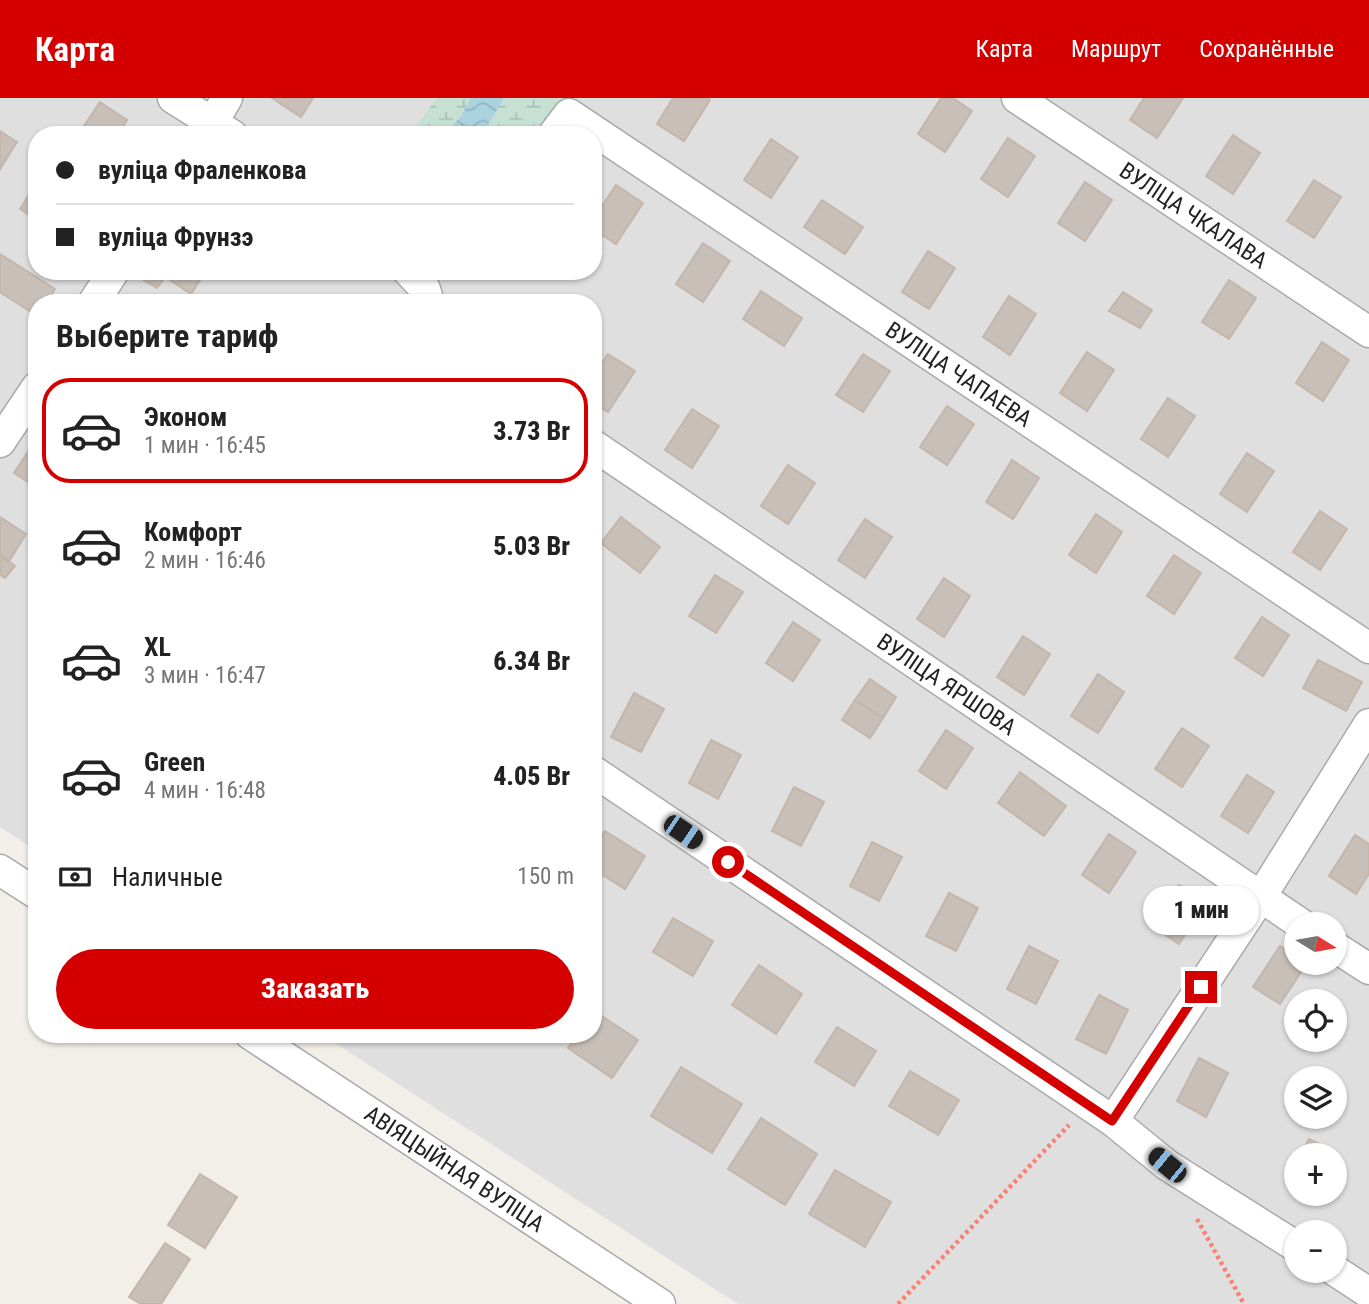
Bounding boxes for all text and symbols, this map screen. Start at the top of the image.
text: Карта [35,30,115,69]
text: Карта [976,35,1033,63]
text: Маршрут [1071,35,1161,63]
text: Сохранённые [1199,35,1334,63]
text: вуліца Фраленкова [98,155,307,185]
street label: ВУЛІЦА ЧКАЛАВА [1114,157,1272,274]
text: вуліца Фрунзэ [98,222,253,252]
street label: ВУЛІЦА ЧАПАЕВА [880,316,1037,433]
text: Выберите тариф [56,317,278,355]
icon: car [60,399,123,462]
text: Эконом [144,402,227,432]
text: 3.73 Br [493,416,570,446]
text: 1 мин · 16:45 [144,432,266,459]
icon: car [60,514,123,577]
text: Комфорт [144,517,242,547]
text: 5.03 Br [493,531,570,561]
text: 2 мин · 16:46 [144,547,266,574]
street label: ВУЛІЦА ЯРШОВА [872,628,1021,741]
icon: car [60,629,123,692]
text: XL [144,632,171,662]
text: 6.34 Br [493,646,570,676]
text: 3 мин · 16:47 [144,662,266,689]
icon: car [60,744,123,807]
text: Green [144,747,205,777]
text: 4.05 Br [493,761,570,791]
text: 4 мин · 16:48 [144,777,266,804]
car [660,812,707,852]
route start [712,846,744,878]
icon: cash [56,858,94,896]
text: Наличные [112,862,223,892]
text: 150 m [517,863,574,890]
callout: 1 мин [1143,886,1259,934]
text: 1 мин [1173,897,1229,924]
north arrow [1284,912,1348,975]
map controls [1284,912,1347,1283]
button: Заказать [56,949,574,1029]
route end [1185,971,1217,1003]
button: locate [1284,989,1347,1052]
button: layers [1284,1066,1347,1129]
street label: АВІЯЦЫЙНАЯ ВУЛІЦА [359,1100,549,1238]
button: + [1284,1143,1347,1206]
car [1145,1144,1190,1186]
button: − [1284,1220,1347,1283]

